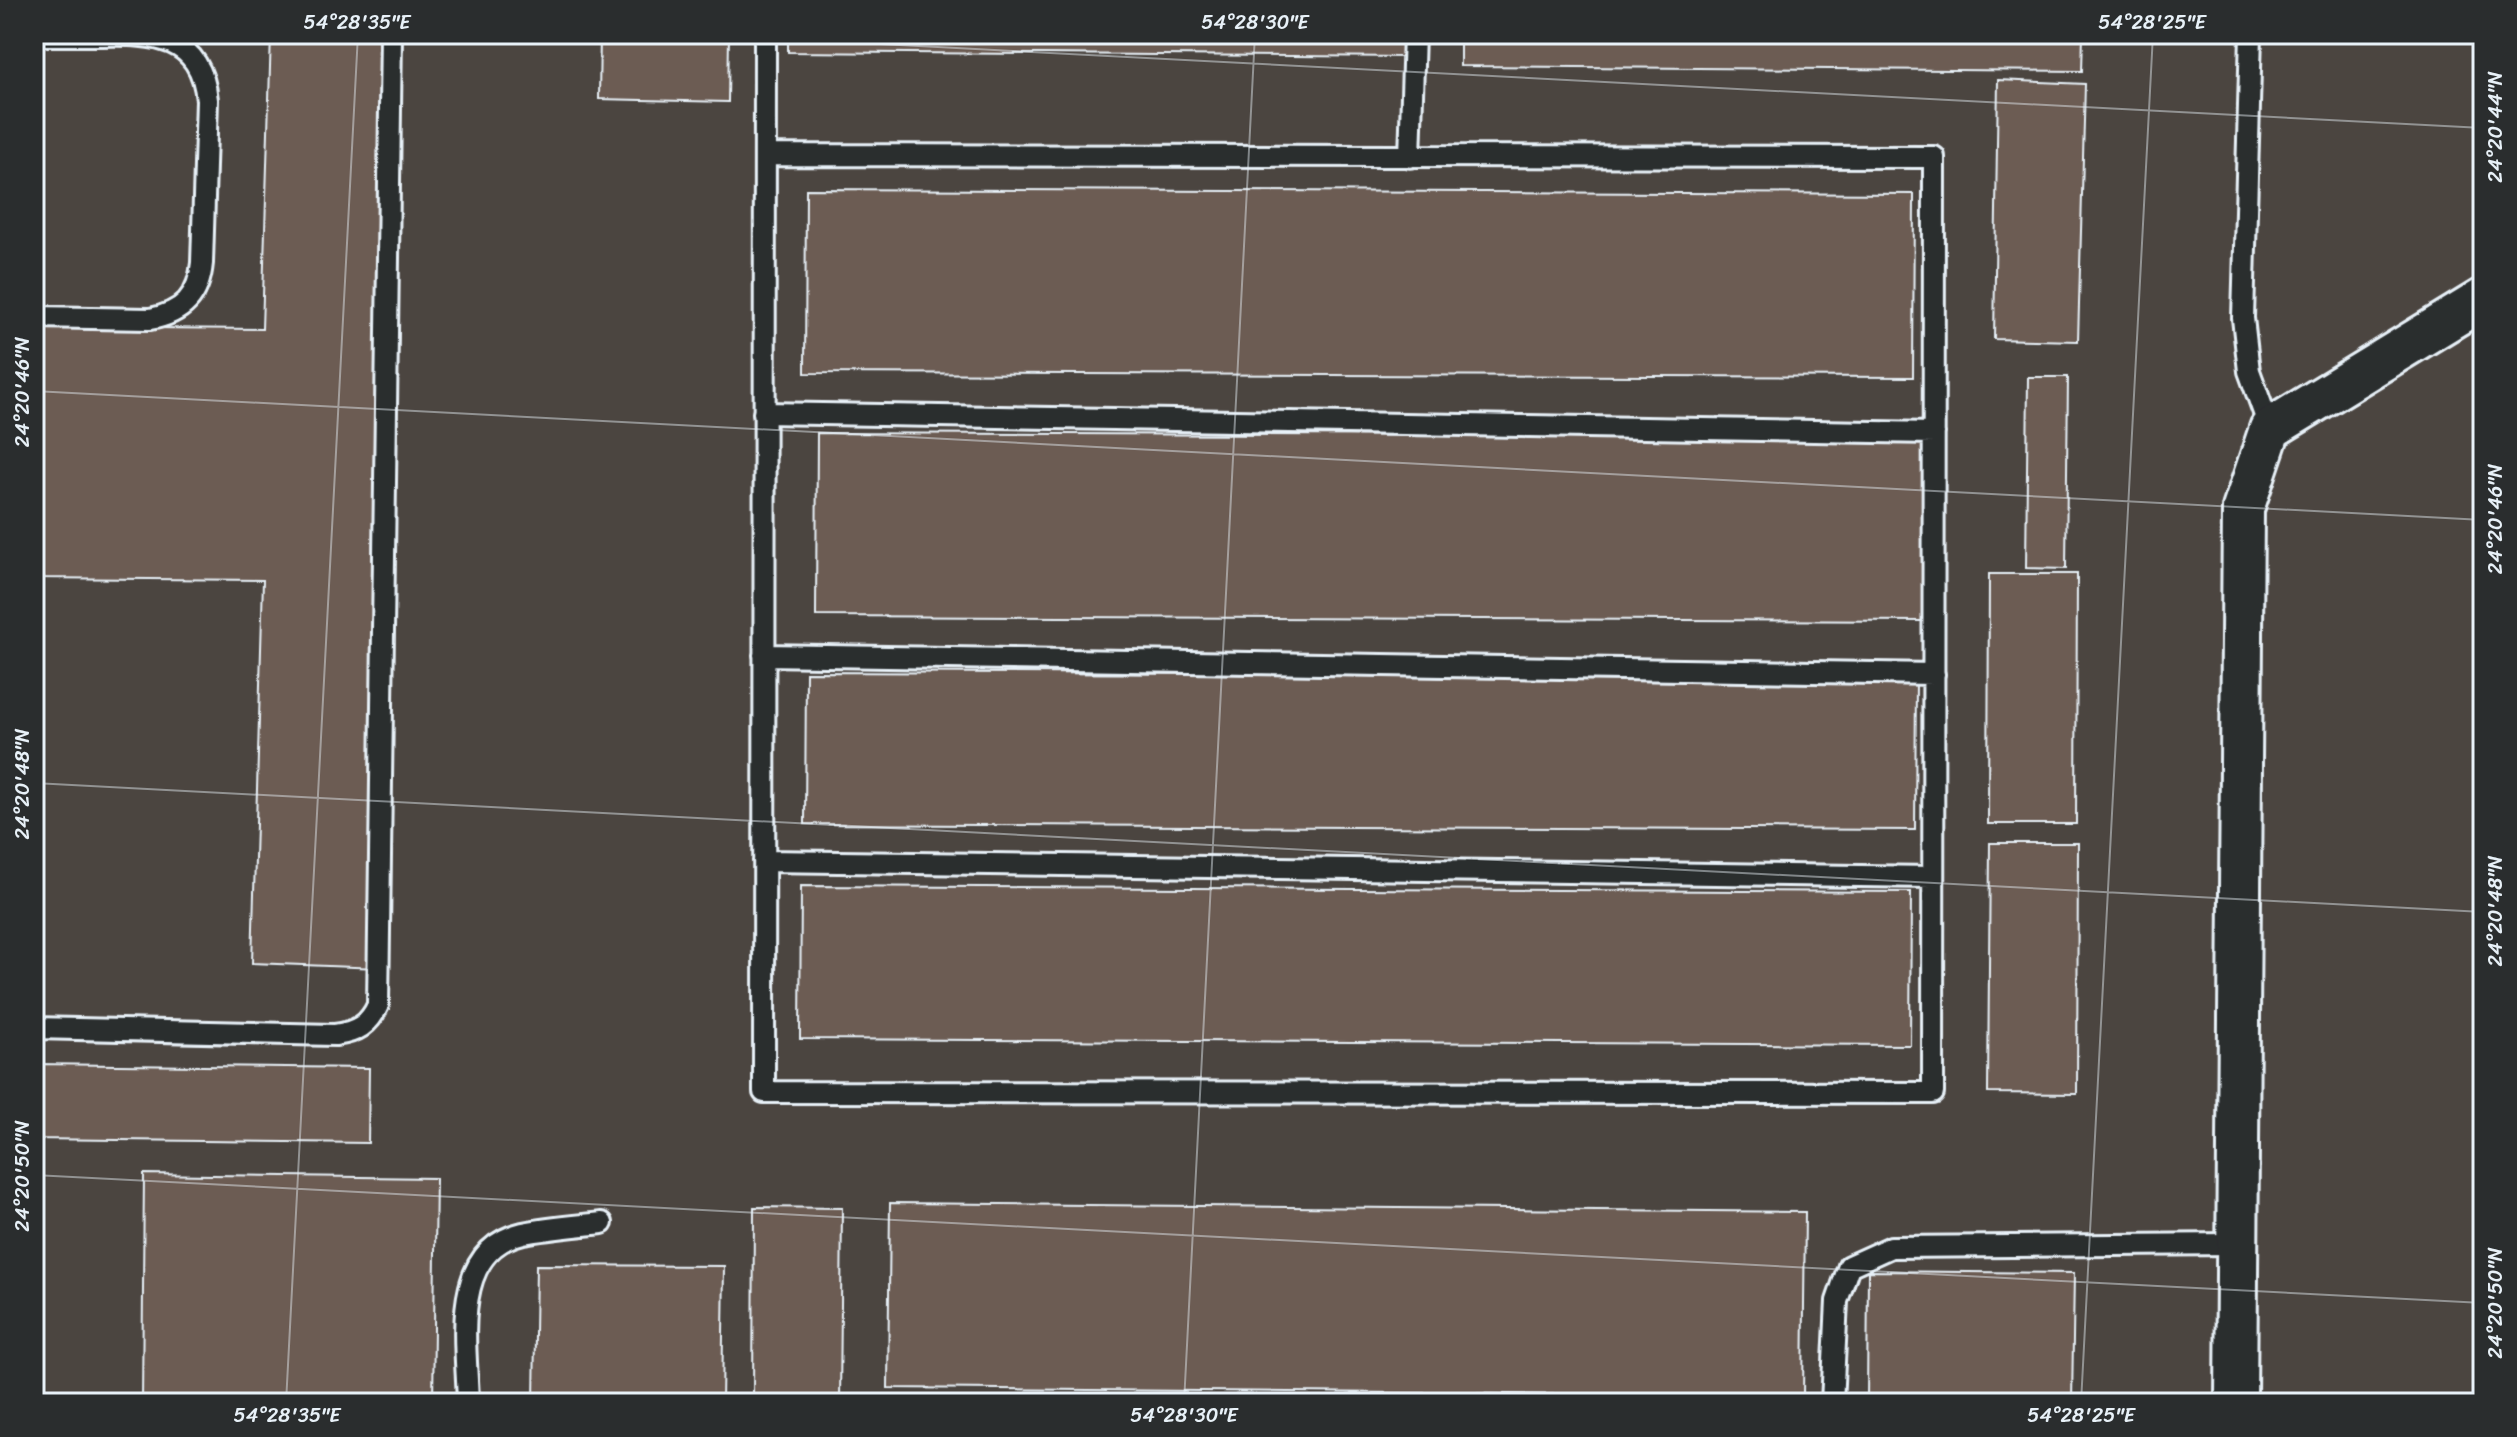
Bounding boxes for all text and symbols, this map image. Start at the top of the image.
text: 54°28'35"E [304,5,412,40]
text: 54°28'30"E [1201,5,1311,40]
text: 54°28'25"E [2098,5,2208,40]
text: 24°20'44"N [2478,71,2513,183]
text: 24°20'46"N [5,337,40,447]
text: 24°20'46"N [2478,464,2513,574]
text: 24°20'48"N [5,728,40,839]
text: 24°20'48"N [2478,855,2513,966]
text: 24°20'50"N [5,1120,40,1232]
text: 24°20'50"N [2478,1247,2513,1359]
text: 54°28'35"E [234,1398,342,1433]
text: 54°28'30"E [1130,1398,1240,1433]
text: 54°28'25"E [2027,1398,2137,1433]

